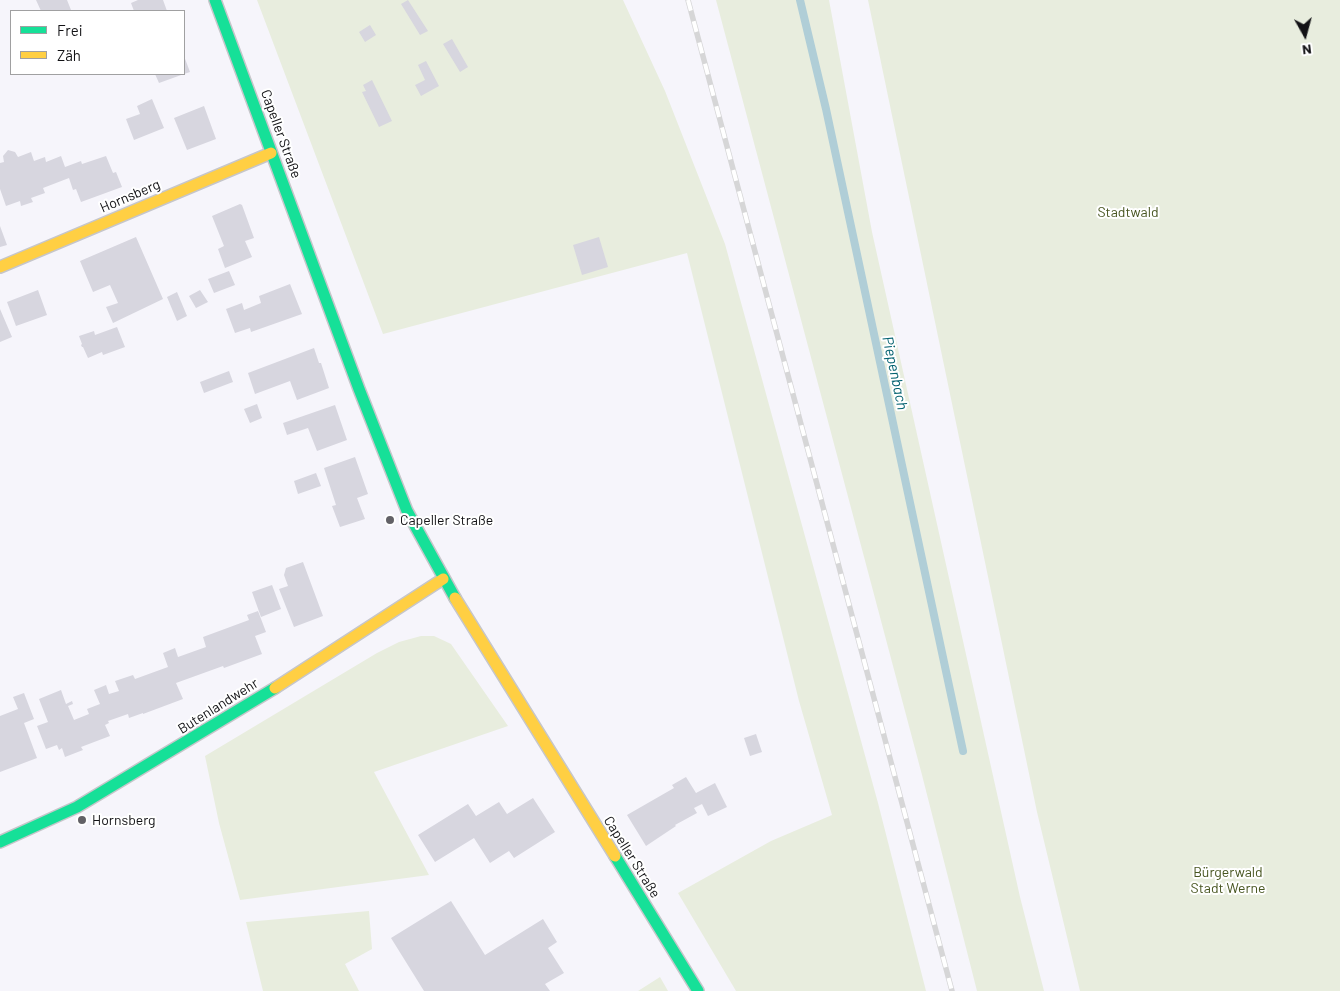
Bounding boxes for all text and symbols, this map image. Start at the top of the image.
legend [10,10,185,75]
north arrow [1280,10,1330,60]
text: Frei [57,21,83,39]
text: N [1301,41,1313,59]
text: Zäh [57,46,81,64]
street label: Capeller Straße [257,87,305,181]
street label: Hornsberg [97,176,163,216]
park label: Stadtwald [1097,204,1159,220]
water label: Piepenbach [878,335,912,411]
place label: Capeller Straße [400,512,493,528]
marker: Capeller Straße [384,514,396,526]
street label: Butenlandwehr [175,675,261,737]
place label: Hornsberg [92,812,156,828]
street label: Capeller Straße [600,813,664,901]
marker: Hornsberg [76,814,88,826]
park label: Bürgerwald Stadt Werne [1190,864,1266,896]

